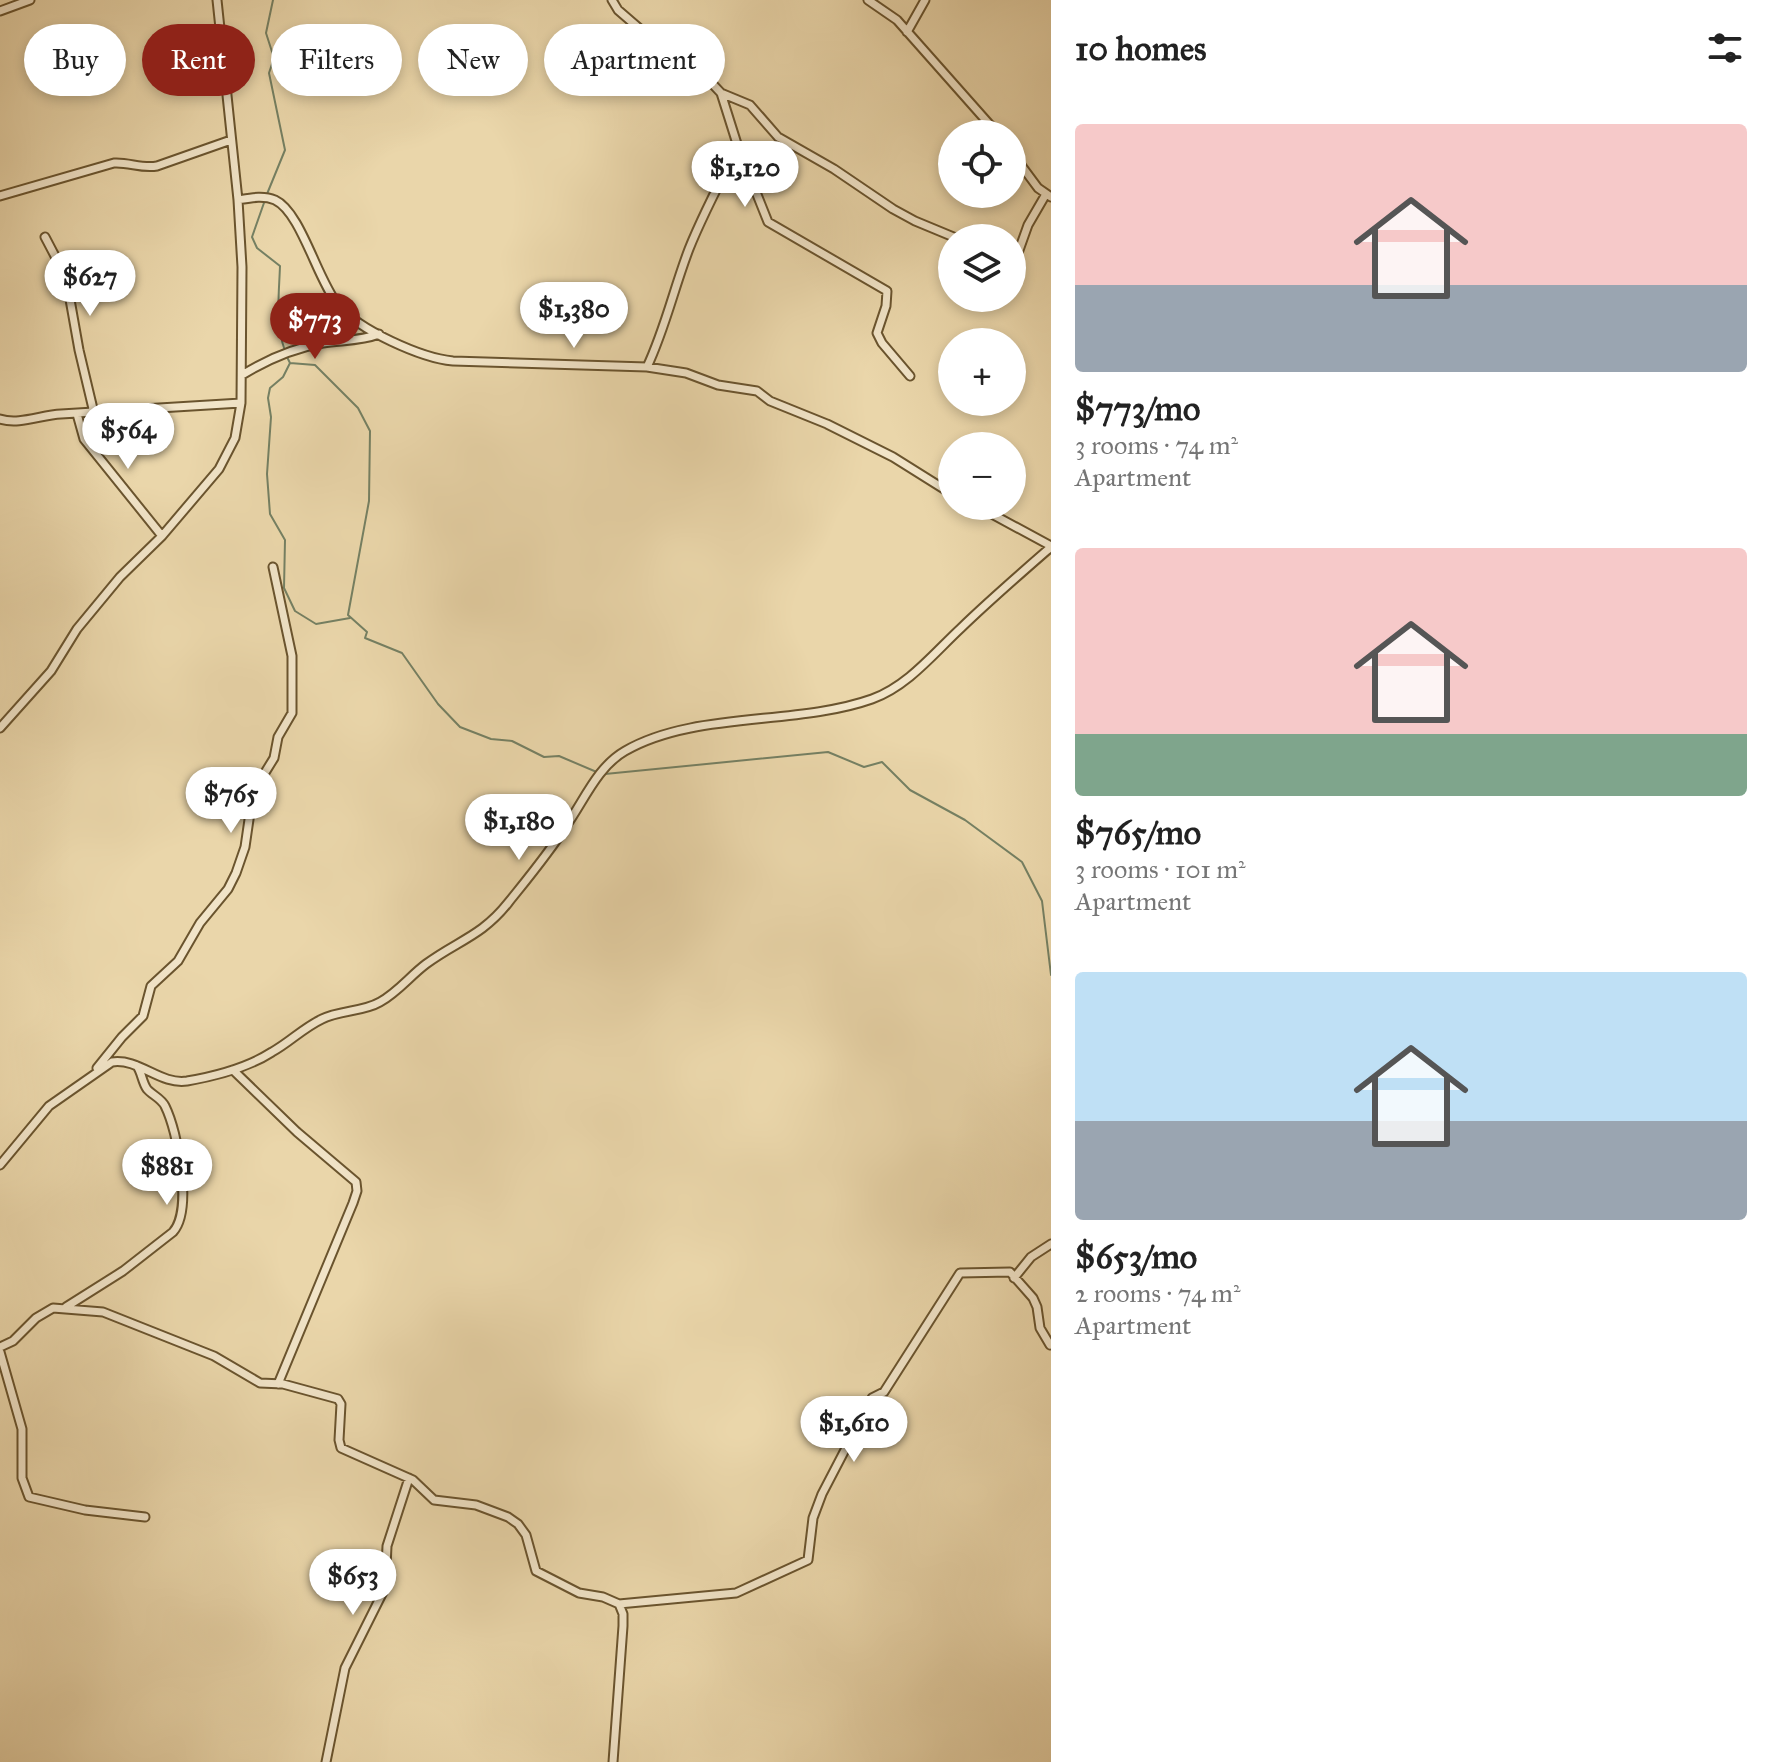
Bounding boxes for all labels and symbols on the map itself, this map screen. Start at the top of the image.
pin: $1,120 [680,141,810,209]
pin: $627 [43,250,137,318]
pin: $1,380 [509,282,639,350]
pin: $773 [268,293,362,361]
pin: $564 [81,403,175,471]
pin: $765 [184,767,278,835]
pin: $1,180 [454,794,584,862]
pin: $881 [120,1139,214,1207]
pin: $1,610 [789,1396,919,1464]
pin: $653 [306,1549,400,1617]

